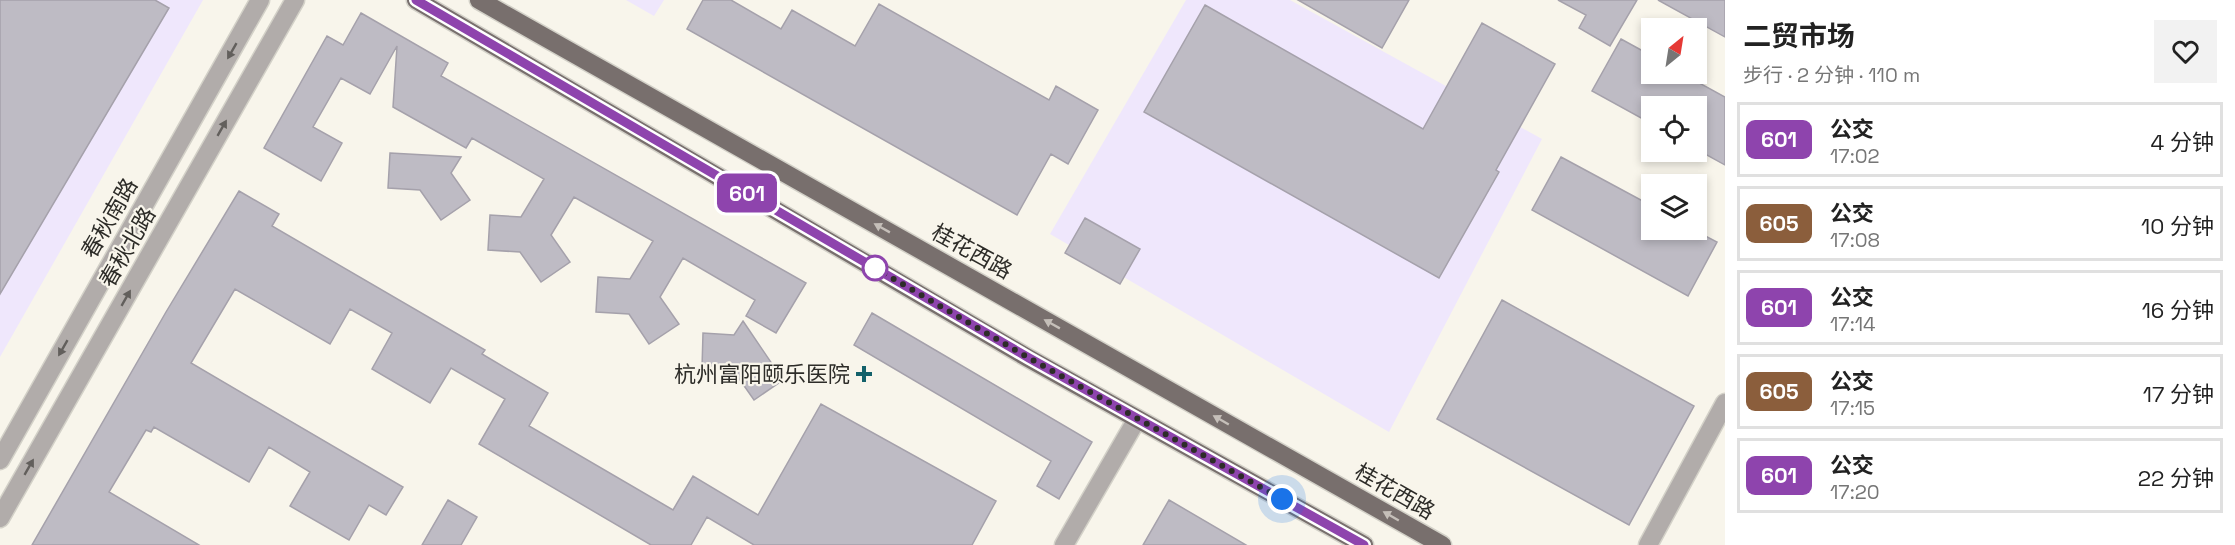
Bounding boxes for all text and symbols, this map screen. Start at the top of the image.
north arrow [1641,18,1707,84]
map controls [1641,18,1707,240]
text: 二贸市场 [1743,18,1855,54]
button: heart [2154,20,2217,83]
one-way arrow [226,43,237,59]
text: 步行 · 2 分钟 · 110 m [1743,62,1920,88]
button: locate [1641,96,1707,162]
text: 公交 [1830,115,1874,143]
one-way arrow [217,119,227,136]
text: 601 [1761,126,1797,153]
text: 4 分钟 [2151,128,2214,156]
text: 17:02 [1830,143,1880,169]
street label: 春秋南路 [75,173,143,263]
line badge: 601 [712,174,782,212]
button: layers [1641,174,1707,240]
text: 601 [729,180,765,207]
text: 公交 [1830,199,1874,227]
street label: 春秋北路 [93,202,161,292]
text: 605 [1759,210,1799,237]
text: 10 分钟 [2141,212,2214,240]
street label: 桂花西路 [927,217,1017,285]
one-way arrow [873,223,890,233]
text: 17:08 [1830,227,1880,253]
unlabelled marker [862,255,888,281]
text: 公交 [1830,283,1874,311]
one-way arrow [120,289,130,306]
text: 601 [1761,294,1797,321]
text: 16 分钟 [2142,296,2214,324]
text: 17:14 [1830,311,1876,337]
one-way arrow [1043,319,1060,329]
one-way arrow [58,340,68,357]
place label: 杭州富阳颐乐医院 [674,360,850,388]
marker: 杭州富阳颐乐医院 [855,365,873,383]
text: 公交 [1830,367,1874,395]
text: 605 [1759,378,1799,405]
text: 17 分钟 [2143,380,2214,408]
text: 17:15 [1830,395,1875,421]
one-way arrow [1212,415,1229,425]
text: 公交 [1830,451,1874,479]
street label: 桂花西路 [1350,457,1440,525]
one-way arrow [24,458,34,475]
text: 601 [1761,462,1797,489]
text: 22 分钟 [2138,464,2214,492]
text: 17:20 [1830,479,1880,505]
your location [1267,484,1297,514]
one-way arrow [1382,511,1399,521]

